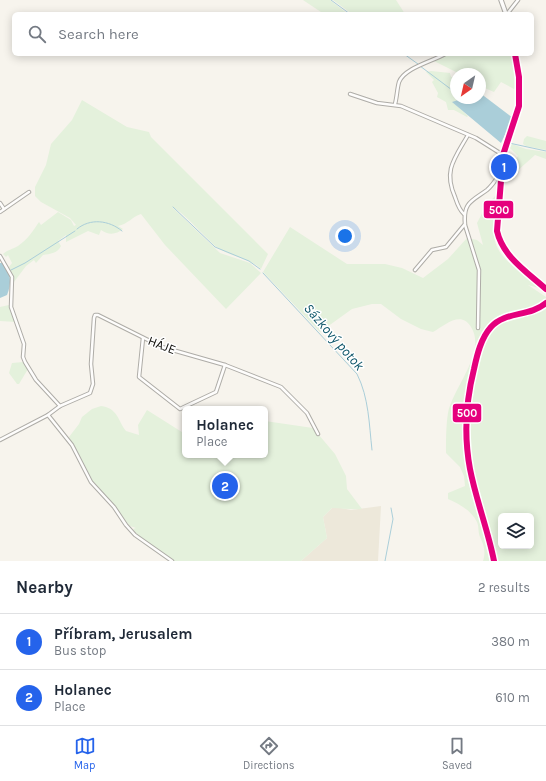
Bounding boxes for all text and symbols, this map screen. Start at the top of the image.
search box [12,12,534,56]
icon: search [26,23,48,45]
text: Search here [58,25,139,43]
north arrow [450,68,486,104]
pin: 1 [491,152,517,182]
line badge: 500 [483,200,514,219]
text: 500 [489,204,509,217]
your location [335,226,355,246]
water label: Sázkový potok [300,300,368,375]
street label: HÁJE [146,331,179,357]
line badge: 500 [452,403,482,423]
popup [182,406,268,458]
text: 500 [457,407,477,420]
text: Holanec [196,416,254,434]
text: Place [196,434,228,449]
pin: 2 [212,471,238,501]
map controls [498,513,534,549]
button: layers [498,513,534,549]
text: Nearby [16,577,73,597]
text: 2 results [478,580,530,595]
text: Příbram, Jerusalem [54,625,193,643]
text: 1 [27,634,31,649]
text: 380 m [491,634,530,649]
text: Bus stop [54,643,106,658]
text: Holanec [54,681,112,699]
text: 2 [25,690,33,705]
text: 610 m [495,690,530,705]
text: Place [54,699,85,714]
tab: Map [74,735,96,772]
tab: Directions [243,735,295,772]
tab: Saved [442,735,472,772]

